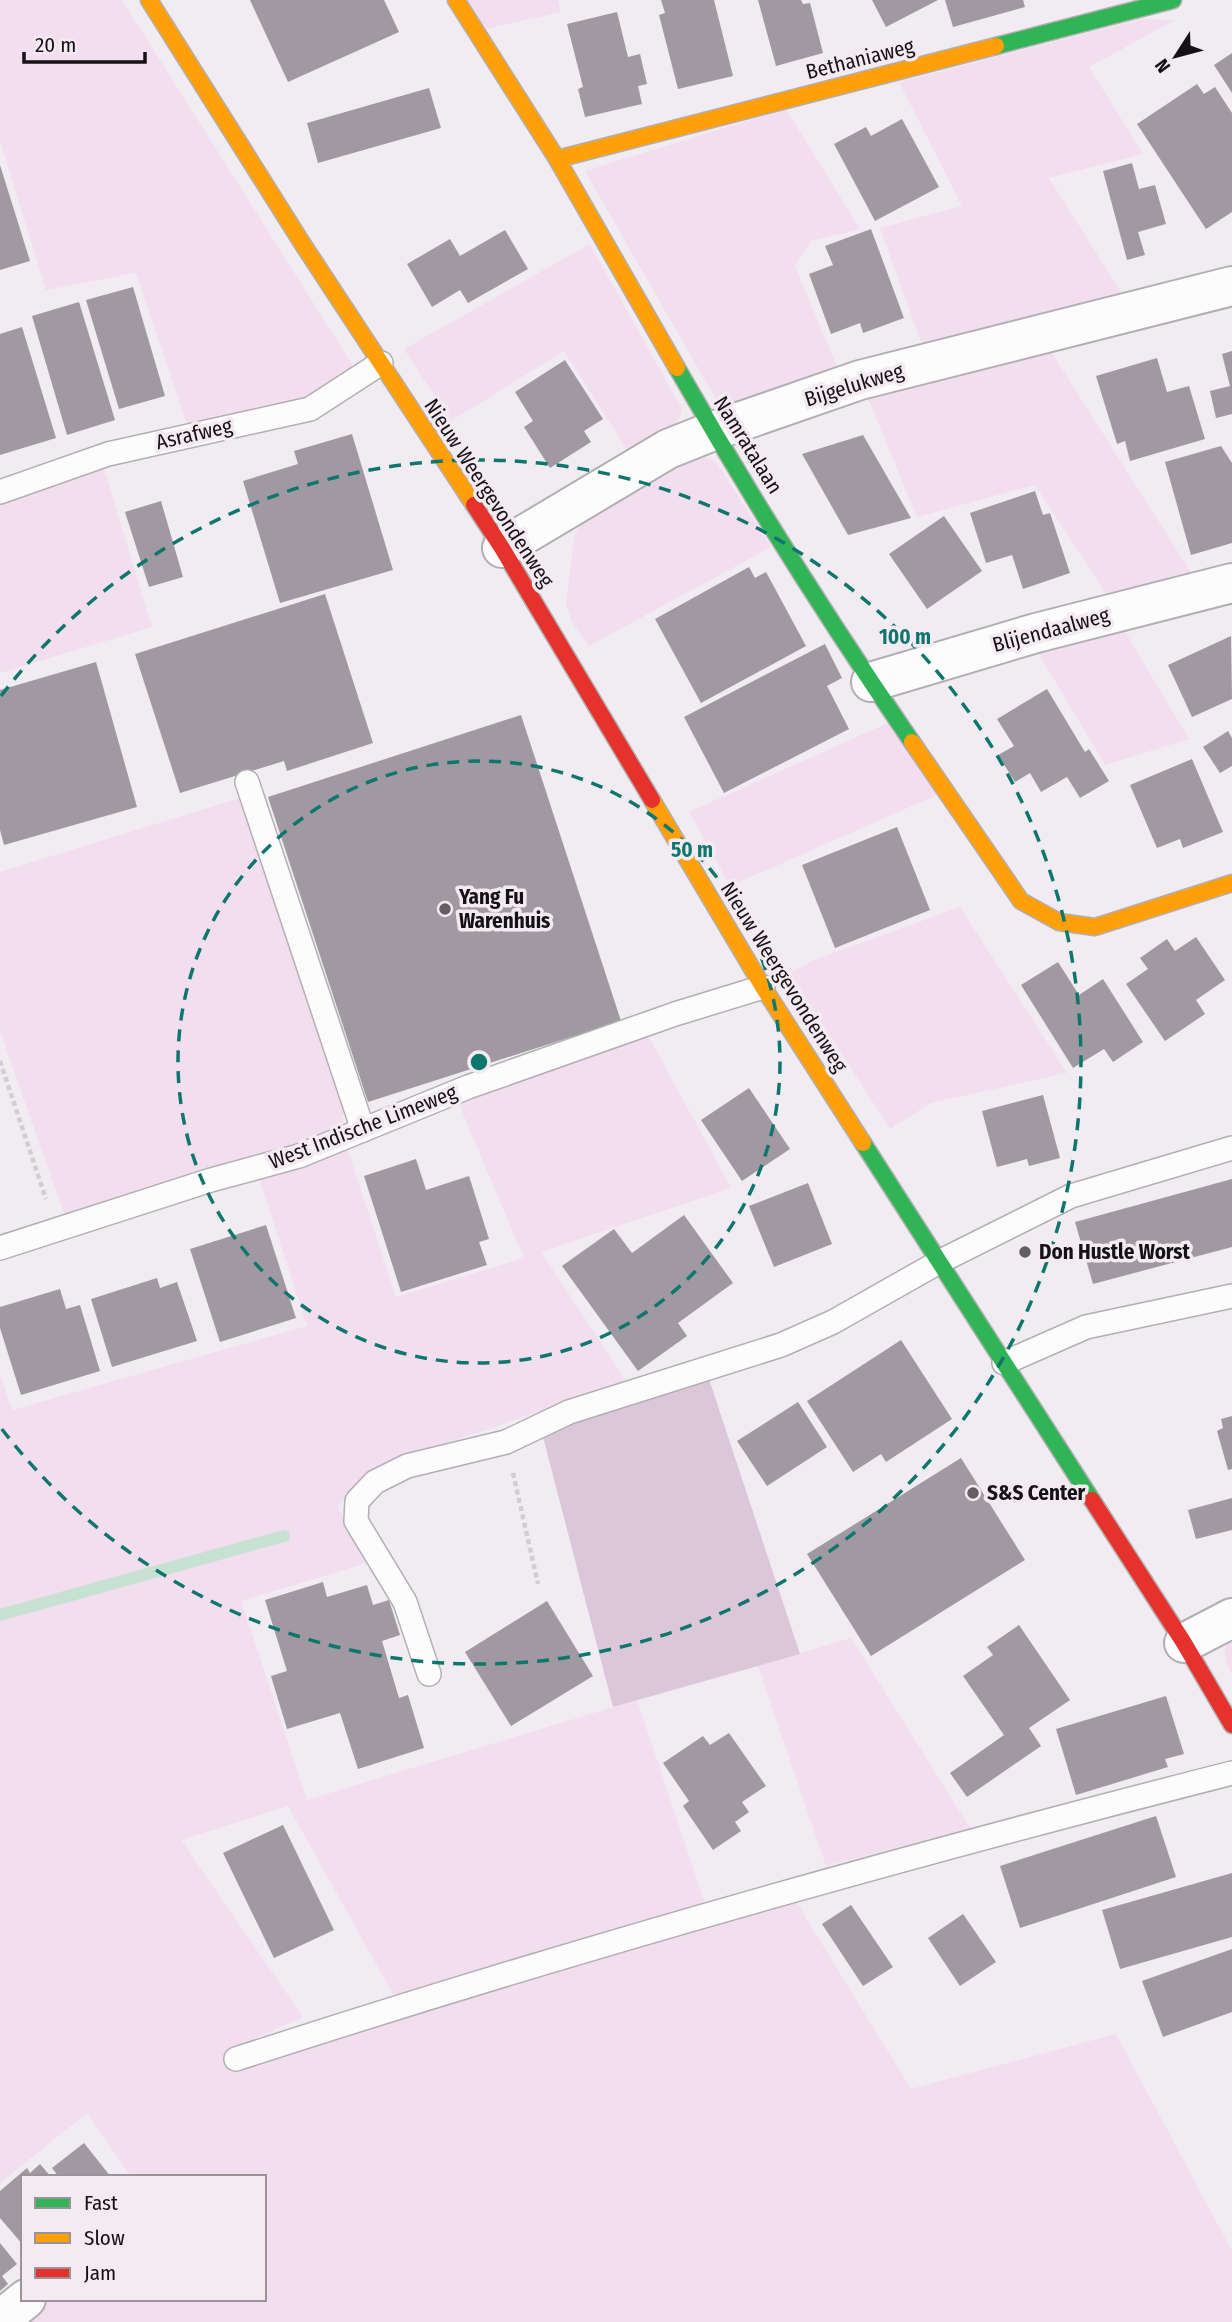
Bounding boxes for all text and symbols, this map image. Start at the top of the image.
scale bar [24,21,145,65]
north arrow [1141,21,1211,91]
text: 20 m [35,32,76,58]
street label: Bethaniaweg [803,33,917,85]
text: N [1150,54,1175,77]
street label: Bijgelukweg [801,358,907,412]
street label: Namratalaan [708,391,788,499]
street label: Nieuw Weergevondenweg [418,394,560,592]
street label: Asrafweg [153,413,235,455]
street label: Blijendaalweg [990,602,1113,658]
text: 100 m [879,624,931,650]
text: 50 m [671,837,713,863]
street label: Nieuw Weergevondenweg [715,877,853,1077]
place label: Yang Fu Warenhuis [458,884,550,934]
marker: Yang Fu Warenhuis [437,901,453,917]
centre of rings [467,1050,491,1074]
street label: West Indische Limeweg [265,1079,461,1175]
place label: Don Hustle Worst [1039,1239,1191,1265]
marker: Don Hustle Worst [1017,1244,1033,1260]
place label: S&S Center [987,1480,1086,1506]
marker: S&S Center [965,1485,981,1501]
legend [21,2175,266,2301]
text: Fast [84,2190,118,2216]
text: Slow [84,2225,125,2251]
text: Jam [84,2260,116,2286]

